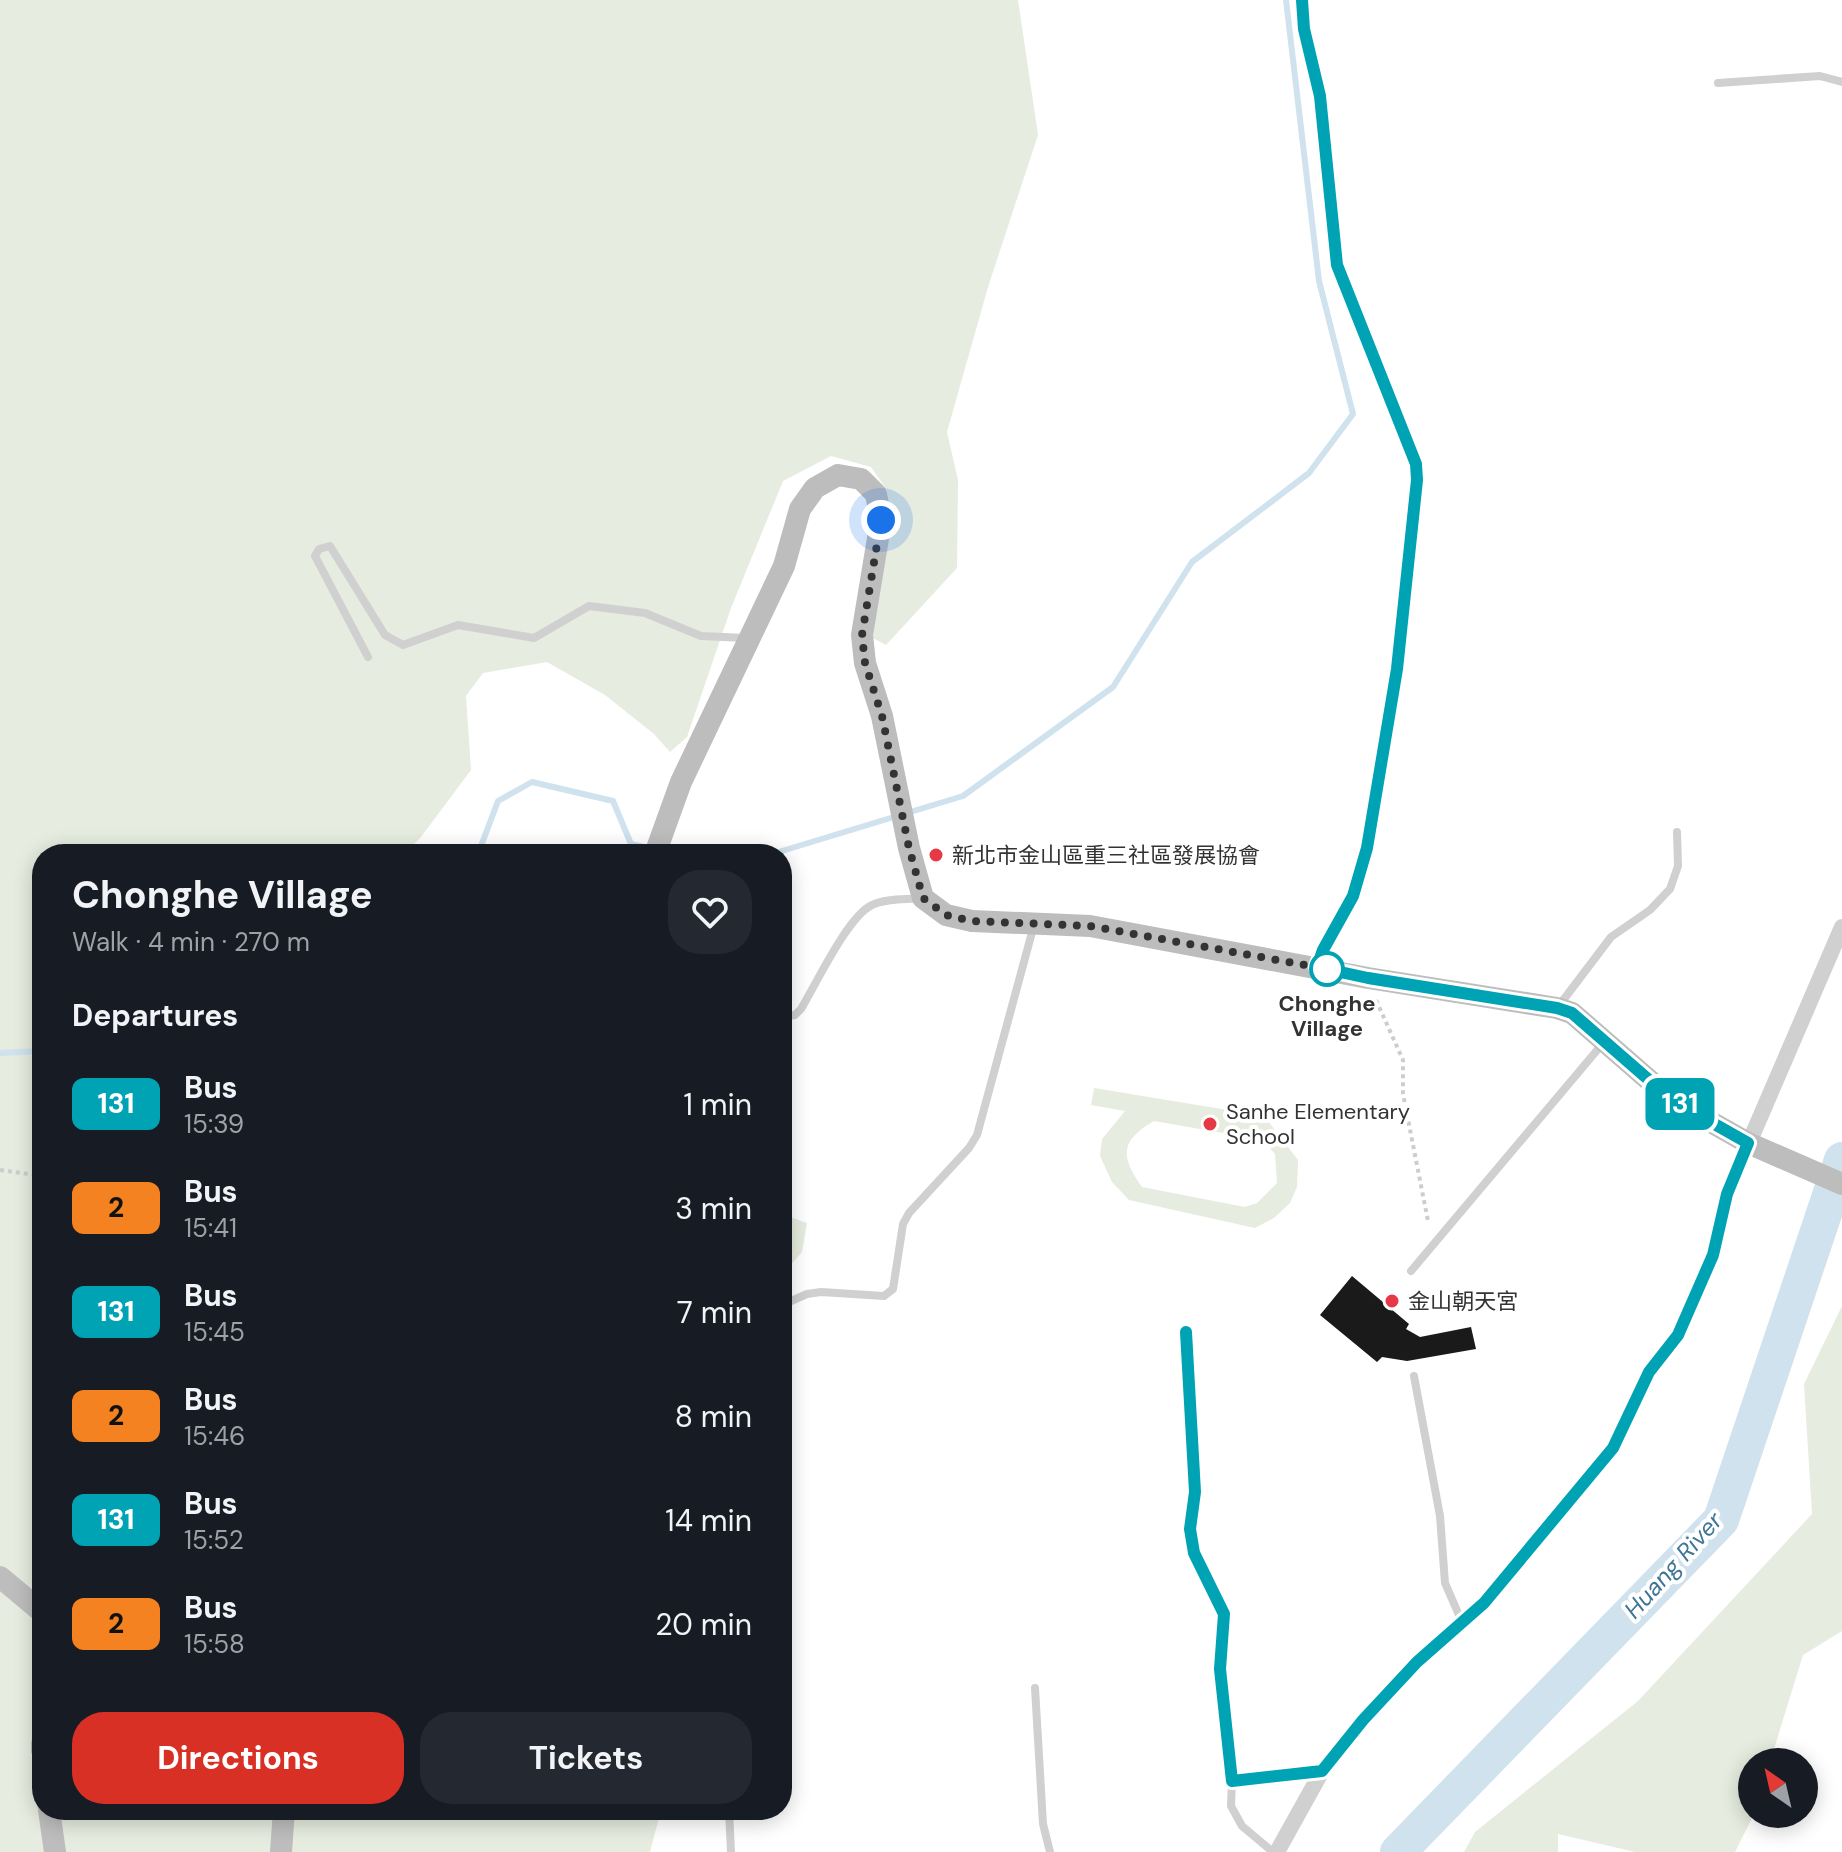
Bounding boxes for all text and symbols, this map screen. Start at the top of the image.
your location [861,500,901,540]
place label: 新北市金山區重三社區發展協會 [952,841,1260,870]
marker: 新北市金山區重三社區發展協會 [927,846,945,864]
text: Chonghe Village [72,870,373,920]
button: heart [668,870,752,954]
text: Walk · 4 min · 270 m [72,925,310,959]
marker: Chonghe Village [1310,952,1344,986]
place label: Chonghe Village [1279,989,1375,1043]
text: Departures [72,996,238,1035]
text: Bus [184,1068,238,1107]
line badge: 131 [1634,1078,1726,1130]
text: 131 [97,1085,135,1122]
text: 1 min [684,1085,752,1124]
text: 131 [1661,1085,1699,1122]
place label: Sanhe Elementary School [1226,1097,1410,1151]
text: 15:39 [184,1107,244,1141]
marker: Sanhe Elementary School [1201,1115,1219,1133]
text: Bus [184,1172,238,1211]
text: 2 [108,1189,124,1226]
text: 3 min [675,1189,752,1228]
text: 15:41 [184,1211,237,1245]
text: Bus [184,1276,238,1315]
place label: 金山朝天宮 [1408,1287,1518,1316]
marker: 金山朝天宮 [1383,1292,1401,1310]
text: 131 [97,1293,135,1330]
text: 7 min [677,1293,752,1332]
text: 15:45 [184,1315,245,1349]
text: Bus [184,1380,238,1419]
text: 2 [108,1397,124,1434]
text: 8 min [675,1397,752,1436]
text: 15:46 [184,1419,245,1453]
text: Bus [184,1484,238,1523]
text: 131 [97,1501,135,1538]
text: 14 min [665,1501,752,1540]
water label: Huang River [1617,1505,1730,1625]
text: 15:52 [184,1523,244,1557]
text: Bus [184,1588,238,1627]
text: 2 [108,1605,124,1642]
text: 20 min [655,1605,752,1644]
text: 15:58 [184,1627,245,1661]
button: Directions [72,1712,404,1804]
button: Tickets [420,1712,752,1804]
north arrow [1738,1748,1818,1828]
map controls [1738,1748,1818,1828]

